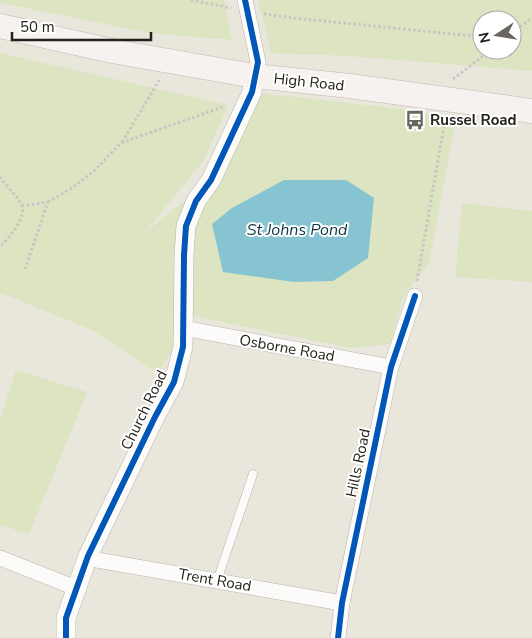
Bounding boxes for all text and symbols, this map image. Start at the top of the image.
scale bar [12,10,151,42]
north arrow [472,10,522,60]
text: 50 m [20,17,55,37]
text: N [474,30,495,45]
street label: High Road [273,68,345,96]
bus stop icon: Russel Road [404,109,426,131]
place label: Russel Road [430,110,517,130]
water label: St Johns Pond [247,219,348,241]
street label: Osborne Road [238,330,336,366]
street label: Church Road [116,367,172,453]
street label: Hills Road [341,427,375,499]
street label: Trent Road [177,564,253,596]

